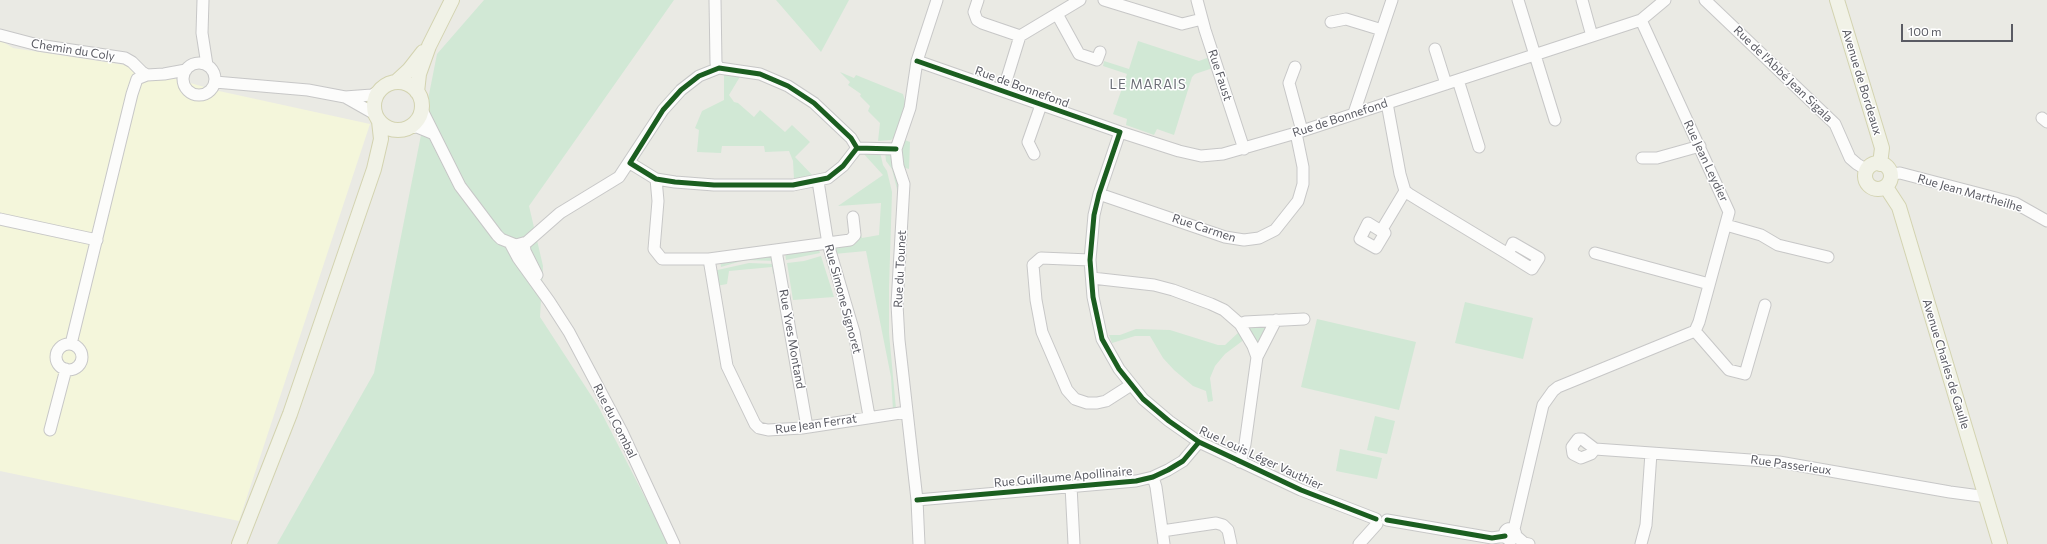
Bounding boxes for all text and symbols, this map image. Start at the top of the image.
scale bar [1903,16,2015,42]
street label: Rue de l'Abbé Jean Sigala [1730,23,1836,125]
text: 100 m [1908,24,1942,38]
street label: Avenue de Bordeaux [1839,27,1885,137]
street label: Chemin du Coly [30,36,116,64]
street label: Rue Faust [1205,47,1235,103]
street label: Rue de Bonnefond [973,63,1071,111]
district label: LE MARAIS [1109,77,1187,93]
street label: Rue de Bonnefond [1291,96,1389,140]
street label: Rue Jean Leydier [1681,118,1731,204]
street label: Rue Jean Martheilhe [1916,171,2024,215]
street label: Rue Carmen [1170,211,1238,245]
street label: Rue du Tounet [891,230,909,308]
street label: Rue Simone Signoret [821,243,865,355]
street label: Rue Yves Montand [776,288,808,390]
street label: Avenue Charles de Gaulle [1919,297,1973,431]
street label: Rue du Combal [590,381,640,461]
street label: Rue Jean Ferrat [774,411,858,437]
street label: Rue Louis Léger Vauthier [1197,423,1325,493]
street label: Rue Passerieux [1750,452,1832,478]
street label: Rue Guillaume Apollinaire [993,464,1133,490]

